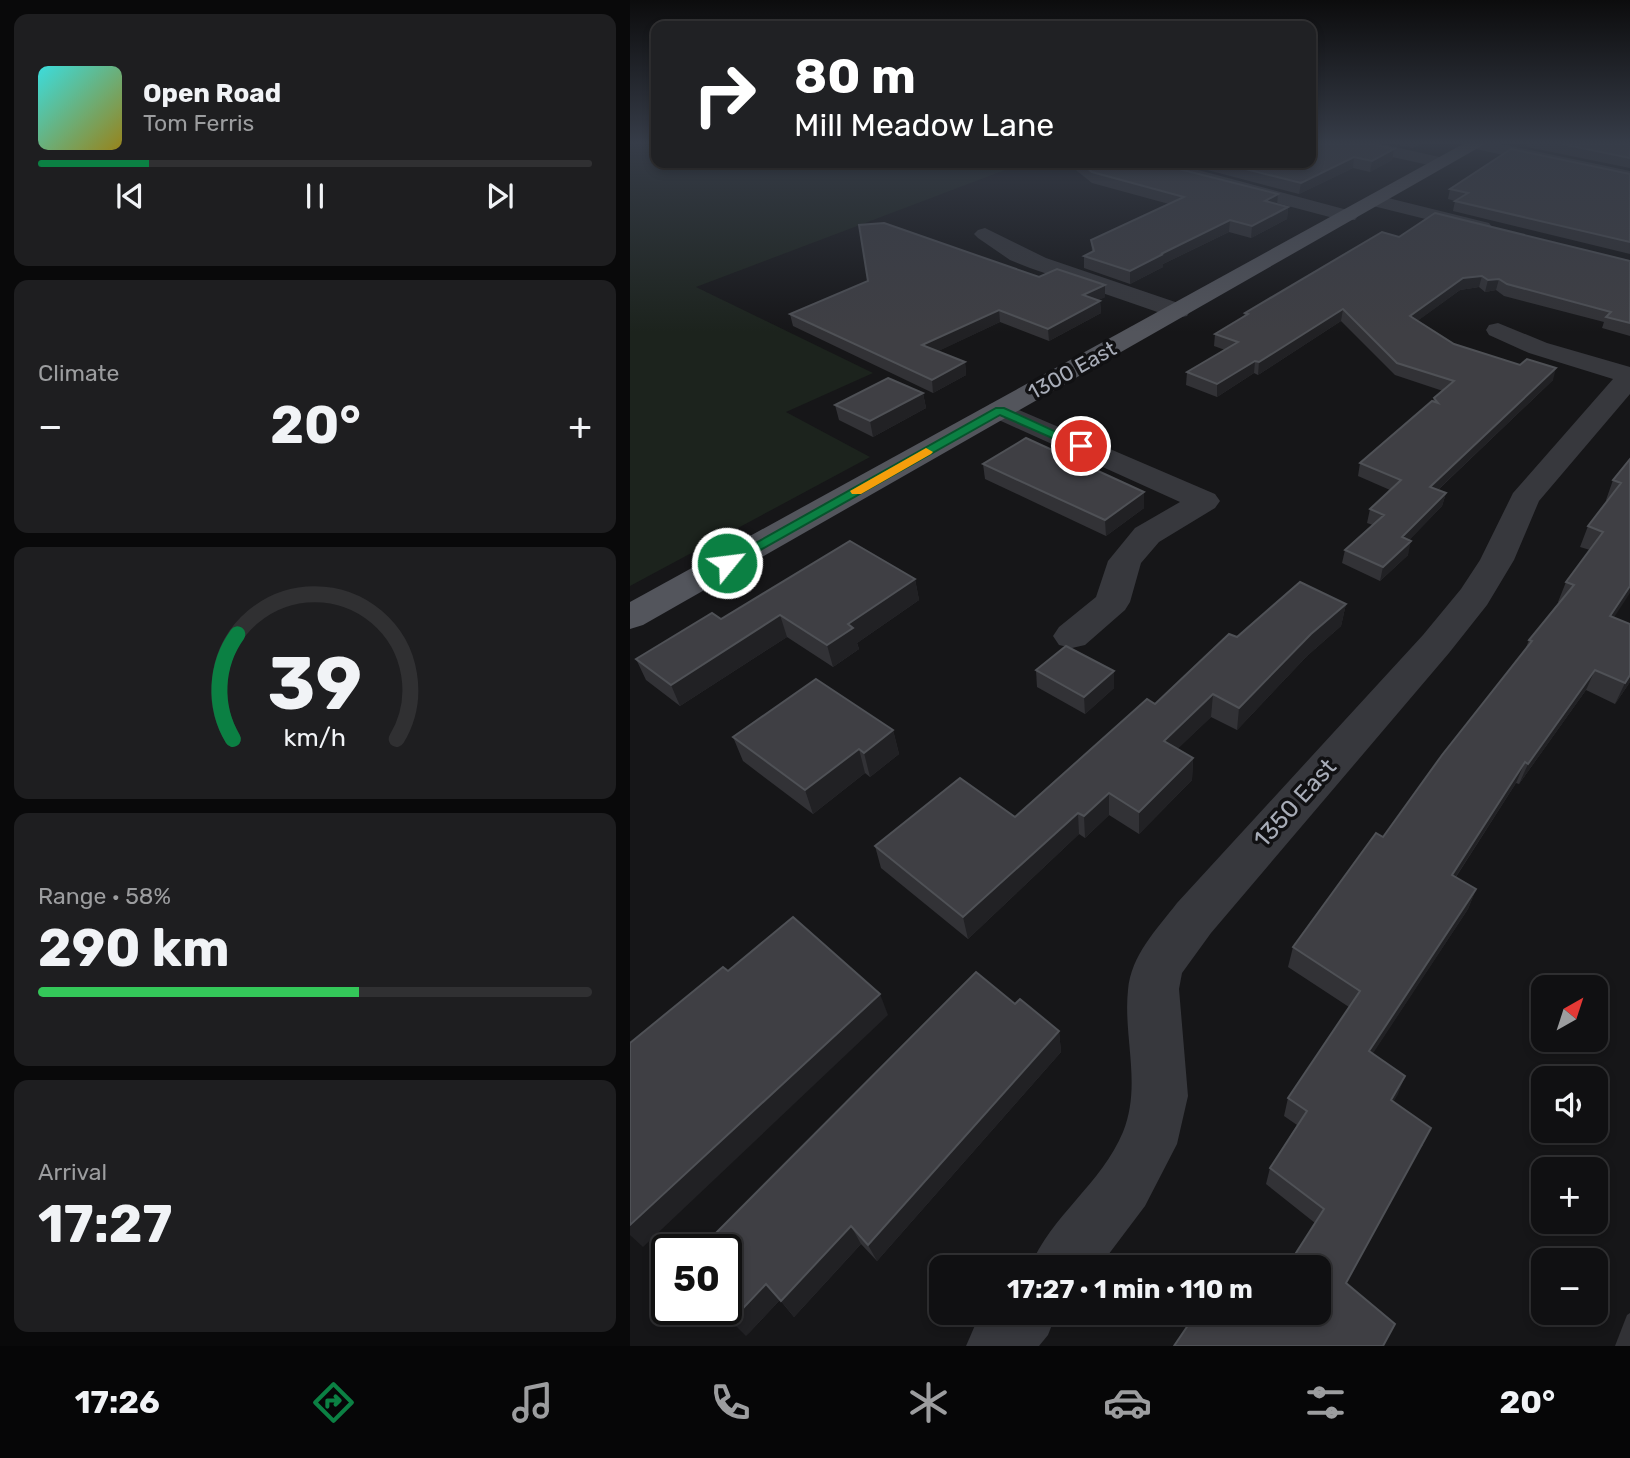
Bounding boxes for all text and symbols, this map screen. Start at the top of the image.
text: 80 m [794,47,916,105]
icon: right [679,49,770,140]
text: Open Road [143,78,281,109]
text: Mill Meadow Lane [794,106,1054,144]
text: Tom Ferris [143,109,254,137]
icon: previous [111,177,149,215]
icon: pause [296,177,334,215]
icon: next [481,177,519,215]
street label: 1300 East [1024,336,1120,404]
text: Climate [38,359,119,387]
text: 20° [270,394,361,456]
text: − [38,403,63,449]
text: + [568,403,592,449]
pin [1051,416,1111,476]
icon: arrive [1062,427,1100,465]
position arrow [690,526,764,600]
text: 39 [268,641,362,727]
text: km/h [284,723,346,752]
street label: 1350 East [1248,753,1342,853]
text: Range · 58% [38,882,171,910]
text: 290 km [38,917,230,979]
north arrow [1531,975,1608,1052]
map controls [1531,975,1608,1325]
button: sound [1531,1066,1608,1143]
button: + [1531,1157,1608,1234]
text: Arrival [38,1158,107,1186]
text: 17:27 [38,1193,172,1255]
speed limit sign: 50 [651,1234,742,1325]
button: − [1531,1248,1608,1325]
text: 17:27 · 1 min · 110 m [1007,1274,1253,1305]
icon: directions [309,1378,358,1427]
icon: music [508,1378,557,1427]
icon: phone [706,1378,755,1427]
icon: climate [904,1378,953,1427]
icon: car [1103,1378,1152,1427]
icon: filters [1301,1378,1350,1427]
text: 17:26 [75,1383,160,1421]
text: 20° [1500,1383,1555,1421]

